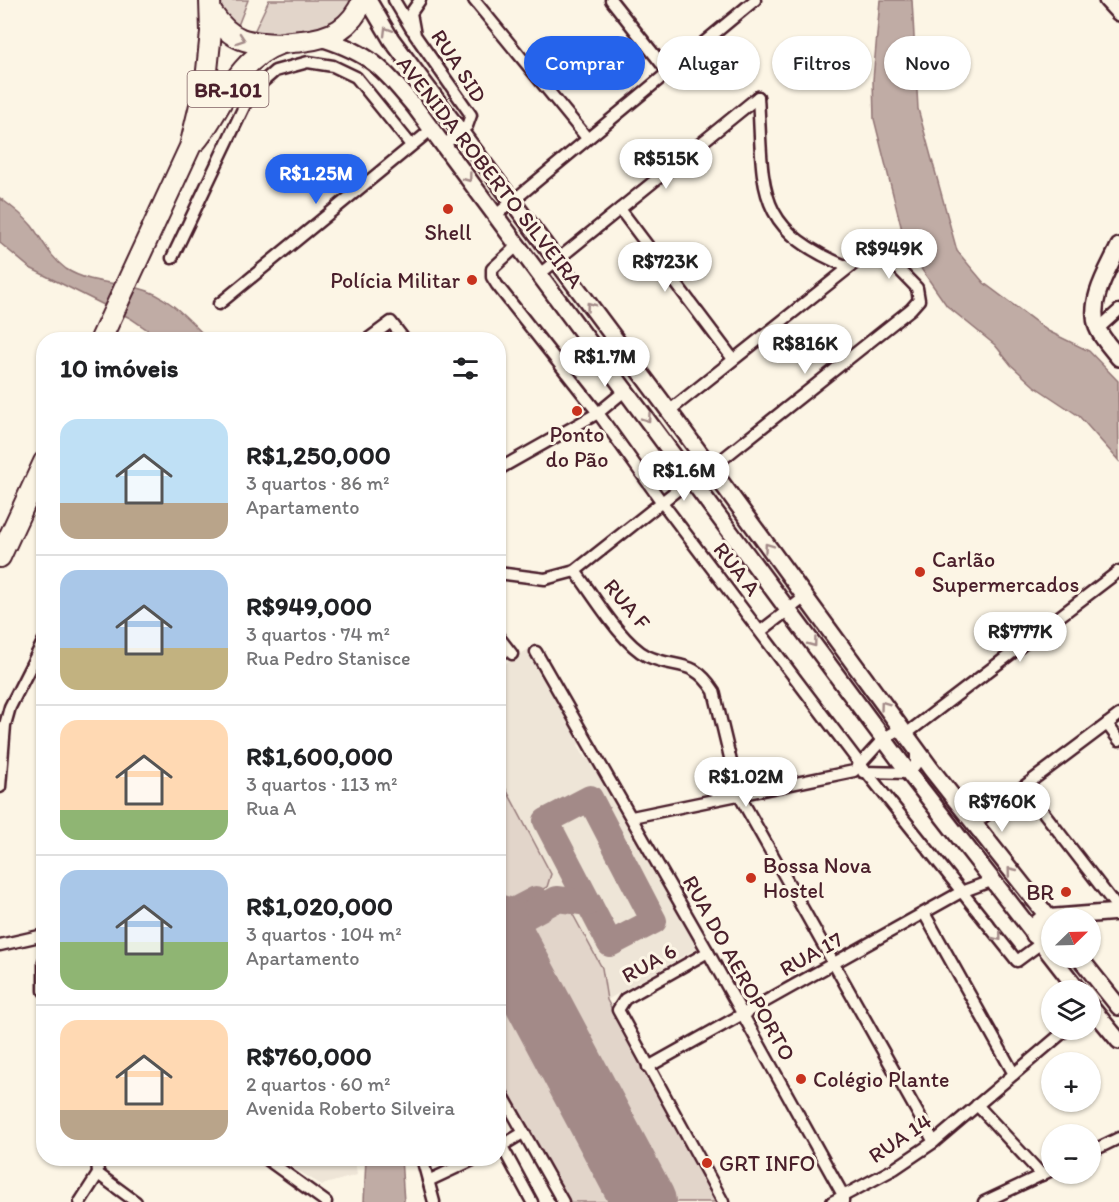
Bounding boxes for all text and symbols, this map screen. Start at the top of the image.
street label: RUA SID [425,24,493,108]
one-way arrow [382,27,394,37]
one-way arrow [235,31,246,44]
chip: Comprar [524,36,645,90]
chip: Alugar [657,36,760,90]
chip: Filtros [772,36,872,90]
chip: Novo [884,36,971,90]
street label: AVENIDA ROBERTO SILVEIRA [391,50,589,294]
road number: BR-101 [188,71,268,107]
pin: R$515K [617,139,715,190]
text: R$515K [633,146,699,170]
pin: R$1.25M [261,154,371,205]
text: R$1.25M [279,161,353,185]
one-way arrow [461,171,472,182]
marker: Shell [441,202,455,216]
place label: Shell [424,219,472,246]
pin: R$949K [840,229,938,280]
text: R$949K [855,236,923,260]
pin: R$723K [616,242,714,293]
text: R$723K [632,249,698,273]
place label: Polícia Militar [330,267,461,294]
marker: Polícia Militar [465,273,479,287]
one-way arrow [586,302,597,313]
pin: R$816K [756,324,854,375]
text: R$816K [772,331,838,355]
pin: R$1.7M [556,337,654,388]
text: R$1.7M [574,344,636,368]
text: 10 imóveis [60,352,178,384]
icon: filters [449,352,482,385]
marker: Ponto do Pão [570,404,584,418]
one-way arrow [640,412,651,423]
place label: Ponto do Pão [546,421,608,473]
text: R$1,250,000 [246,439,391,471]
icon: home [108,443,180,515]
pin: R$1.6M [635,451,733,502]
text: R$1.6M [652,458,716,482]
text: 3 quartos · 86 m² [246,471,390,495]
text: Apartamento [246,495,360,519]
street label: RUA A [708,537,766,601]
one-way arrow [764,543,775,554]
place label: Carlão Supermercados [932,546,1079,598]
marker: Carlão Supermercados [913,565,927,579]
street label: RUA F [598,573,656,635]
text: R$949,000 [246,590,372,622]
icon: home [108,594,180,666]
pin: R$777K [971,612,1069,663]
text: R$777K [988,619,1052,643]
text: 3 quartos · 74 m² [246,622,390,646]
one-way arrow [806,636,817,647]
text: Rua Pedro Stanisce [246,646,411,670]
one-way arrow [880,700,891,711]
text: R$1,600,000 [246,740,393,772]
icon: home [108,744,180,816]
pin: R$1.02M [691,757,801,808]
text: R$1.02M [708,764,784,788]
text: 3 quartos · 113 m² [246,772,397,796]
pin: R$760K [953,782,1051,833]
text: R$760K [968,789,1036,813]
text: Rua A [246,796,296,820]
place label: Bossa Nova Hostel [763,852,872,904]
one-way arrow [1008,867,1019,878]
street label: RUA DO AEROPORTO [677,871,801,1065]
marker: Bossa Nova Hostel [744,871,758,885]
place label: BR [1026,879,1054,906]
marker: BR [1059,885,1073,899]
text: R$1,020,000 [246,890,393,922]
icon: home [108,894,180,966]
north arrow [1041,908,1101,968]
map controls [1041,908,1101,1184]
text: 3 quartos · 104 m² [246,922,402,946]
street label: RUA 17 [775,926,847,982]
one-way arrow [991,930,1002,941]
street label: RUA 6 [617,937,681,989]
text: Apartamento [246,946,360,970]
button: layers [1041,980,1101,1040]
text: R$760,000 [246,1040,372,1072]
icon: home [108,1044,180,1116]
button: + [1041,1052,1101,1112]
place label: Colégio Plante [813,1066,949,1093]
text: 2 quartos · 60 m² [246,1072,391,1096]
marker: Colégio Plante [794,1072,808,1086]
text: Avenida Roberto Silveira [246,1096,455,1120]
street label: RUA 14 [863,1107,937,1169]
button: − [1041,1124,1101,1184]
place label: GRT INFO [719,1150,815,1177]
marker: GRT INFO [700,1156,714,1170]

